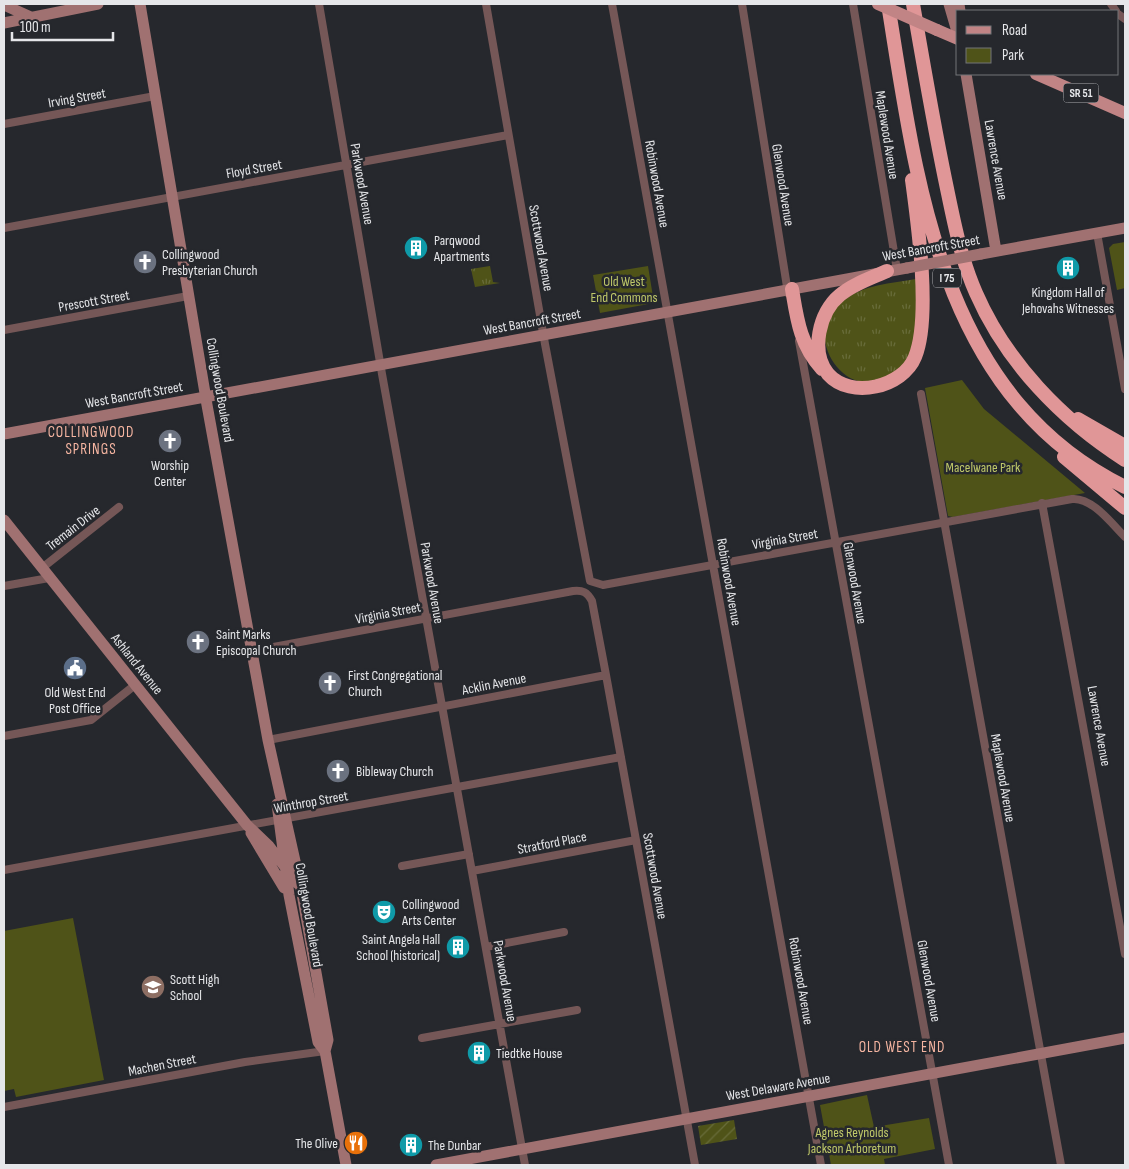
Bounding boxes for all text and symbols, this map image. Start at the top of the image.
scale bar [12,10,114,42]
legend [956,10,1119,75]
text: 100 m [20,18,51,37]
text: Road [1002,21,1027,40]
text: Park [1002,46,1024,65]
road number: SR 51 [1064,84,1098,102]
street label: Irving Street [47,85,107,111]
street label: Maplewood Avenue [872,90,902,180]
street label: Lawrence Avenue [981,118,1011,202]
street label: Robinwood Avenue [641,139,673,229]
street label: Parkwood Avenue [346,142,378,226]
street label: Glenwood Avenue [768,143,798,227]
street label: Floyd Street [225,156,283,182]
street label: Scottwood Avenue [525,203,557,293]
street label: West Bancroft Street [881,231,981,265]
place label: Parqwood Apartments [433,232,490,265]
building icon: Parqwood Apartments [403,235,429,261]
place label: Collingwood Presbyterian Church [162,246,258,279]
church icon: Collingwood Presbyterian Church [132,249,158,275]
building icon: Kingdom Hall of Jehovahs Witnesses [1055,255,1081,281]
road number: I 75 [933,268,961,288]
park label: Old West End Commons [590,273,658,306]
place label: Kingdom Hall of Jehovahs Witnesses [1021,284,1114,317]
street label: Prescott Street [57,286,131,316]
street label: West Bancroft Street [482,305,582,339]
street label: Collingwood Boulevard [202,336,238,444]
street label: West Bancroft Street [84,378,184,412]
district label: COLLINGWOOD SPRINGS [48,423,134,459]
church icon: Worship Center [157,428,183,454]
place label: Worship Center [151,457,189,490]
park label: Macelwane Park [946,459,1021,476]
street label: Tremain Drive [43,502,103,554]
street label: Virginia Street [751,525,819,553]
street label: Robinwood Avenue [713,537,745,627]
street label: Parkwood Avenue [416,541,448,625]
street label: Glenwood Avenue [839,541,871,625]
street label: Virginia Street [354,598,422,628]
place label: Saint Marks Episcopal Church [216,626,297,659]
street label: Ashland Avenue [107,629,167,698]
church icon: Saint Marks Episcopal Church [185,629,211,655]
public building icon: Old West End Post Office [62,655,88,681]
place label: First Congregational Church [348,667,442,700]
street label: Acklin Avenue [459,669,528,699]
church icon: First Congregational Church [317,670,343,696]
place label: Old West End Post Office [44,684,106,717]
street label: Lawrence Avenue [1084,684,1114,768]
street label: Maplewood Avenue [987,733,1019,823]
church icon: Bibleway Church [325,758,351,784]
place label: Bibleway Church [356,763,433,780]
street label: Winthrop Street [272,787,350,817]
street label: Stratford Place [516,828,588,858]
street label: Scottwood Avenue [639,831,671,921]
street label: Collingwood Boulevard [291,861,327,969]
place label: Collingwood Arts Center [401,896,459,929]
theatre icon: Collingwood Arts Center [371,899,397,925]
place label: Saint Angela Hall School (historical) [356,931,440,964]
building icon: Saint Angela Hall School (historical) [445,934,471,960]
street label: Robinwood Avenue [785,936,817,1026]
street label: Parkwood Avenue [489,939,521,1023]
street label: Glenwood Avenue [913,939,945,1023]
place label: Scott High School [170,971,219,1004]
school or university icon: Scott High School [140,974,166,1000]
district label: OLD WEST END [859,1038,945,1057]
building icon: Tiedtke House [466,1040,492,1066]
place label: Tiedtke House [496,1045,562,1062]
street label: Machen Street [127,1050,197,1080]
street label: West Delaware Avenue [725,1069,831,1105]
park label: Agnes Reynolds Jackson Arboretum [807,1124,896,1157]
restaurant icon: The Olive [343,1130,369,1156]
building icon: The Dunbar [398,1132,424,1158]
place label: The Olive [295,1135,338,1152]
place label: The Dunbar [428,1137,481,1154]

